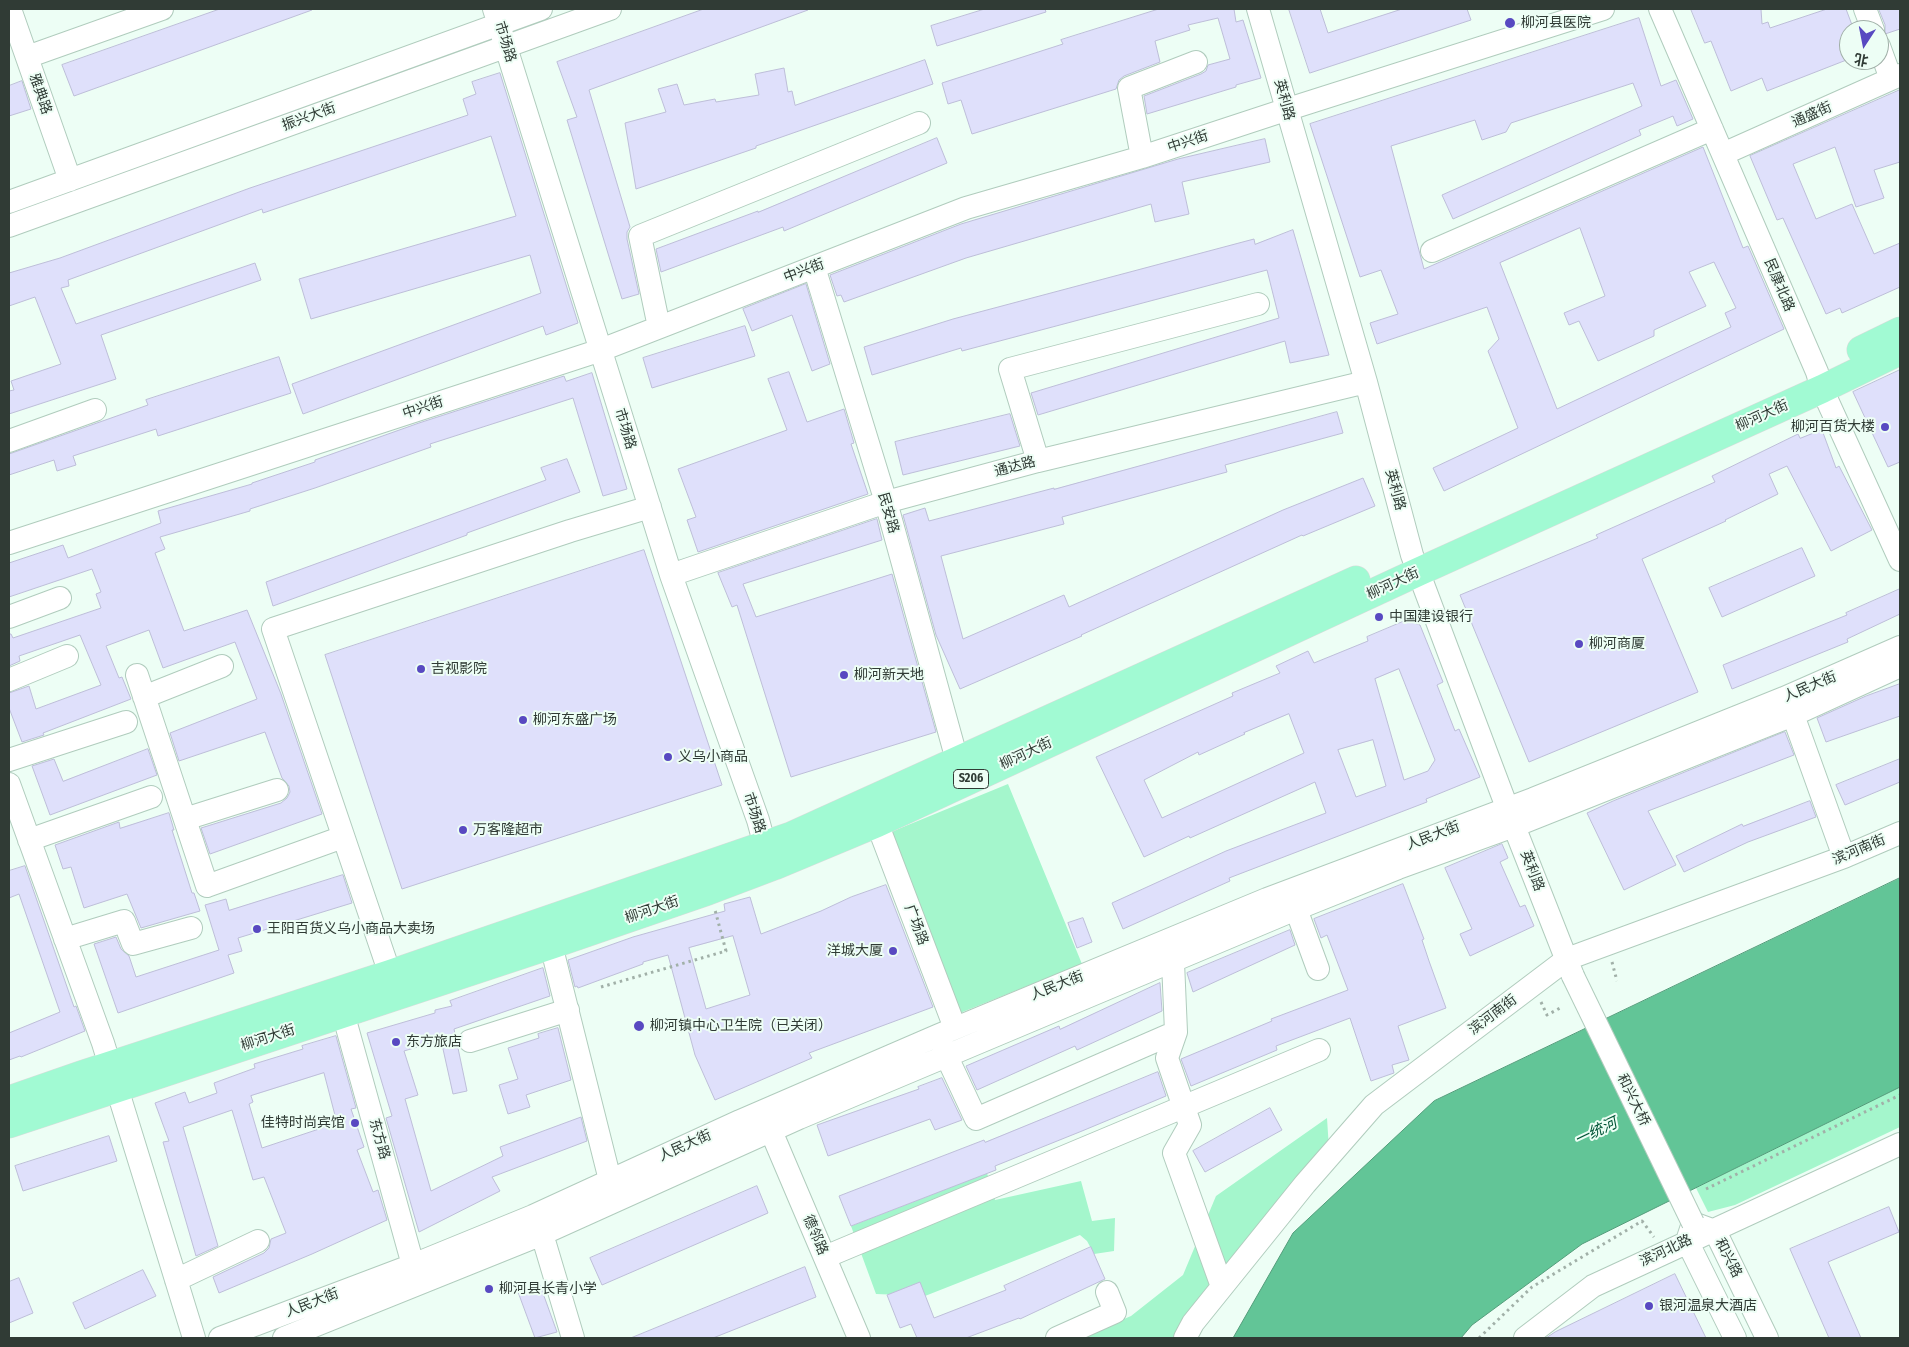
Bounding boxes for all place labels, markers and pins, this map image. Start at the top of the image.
place label: 柳河县医院 [1521,15,1591,31]
marker: 柳河县医院 [1503,16,1517,30]
place label: 柳河百货大楼 [1791,419,1875,435]
marker: 柳河百货大楼 [1879,421,1891,433]
place label: 中国建设银行 [1389,609,1473,625]
marker: 中国建设银行 [1373,611,1385,623]
place label: 柳河商厦 [1589,636,1645,652]
marker: 柳河商厦 [1573,638,1585,650]
place label: 吉视影院 [431,661,487,677]
marker: 吉视影院 [415,663,427,675]
place label: 柳河新天地 [854,667,924,683]
marker: 柳河新天地 [838,669,850,681]
place label: 柳河东盛广场 [533,712,617,728]
marker: 柳河东盛广场 [517,714,529,726]
place label: 义乌小商品 [678,749,748,765]
marker: 义乌小商品 [662,751,674,763]
place label: 万客隆超市 [473,822,543,838]
marker: 万客隆超市 [457,824,469,836]
place label: 王阳百货义乌小商品大卖场 [267,921,435,937]
marker: 王阳百货义乌小商品大卖场 [251,923,263,935]
place label: 洋城大厦 [827,943,883,959]
marker: 洋城大厦 [887,945,899,957]
place label: 柳河镇中心卫生院（已关闭） [650,1018,832,1034]
marker: 柳河镇中心卫生院（已关闭） [632,1019,646,1033]
place label: 东方旅店 [406,1034,462,1050]
marker: 东方旅店 [390,1036,402,1048]
place label: 佳特时尚宾馆 [261,1115,345,1131]
marker: 佳特时尚宾馆 [349,1117,361,1129]
place label: 柳河县长青小学 [499,1281,597,1297]
marker: 柳河县长青小学 [483,1283,495,1295]
place label: 银河温泉大酒店 [1659,1298,1757,1314]
marker: 银河温泉大酒店 [1643,1300,1655,1312]

